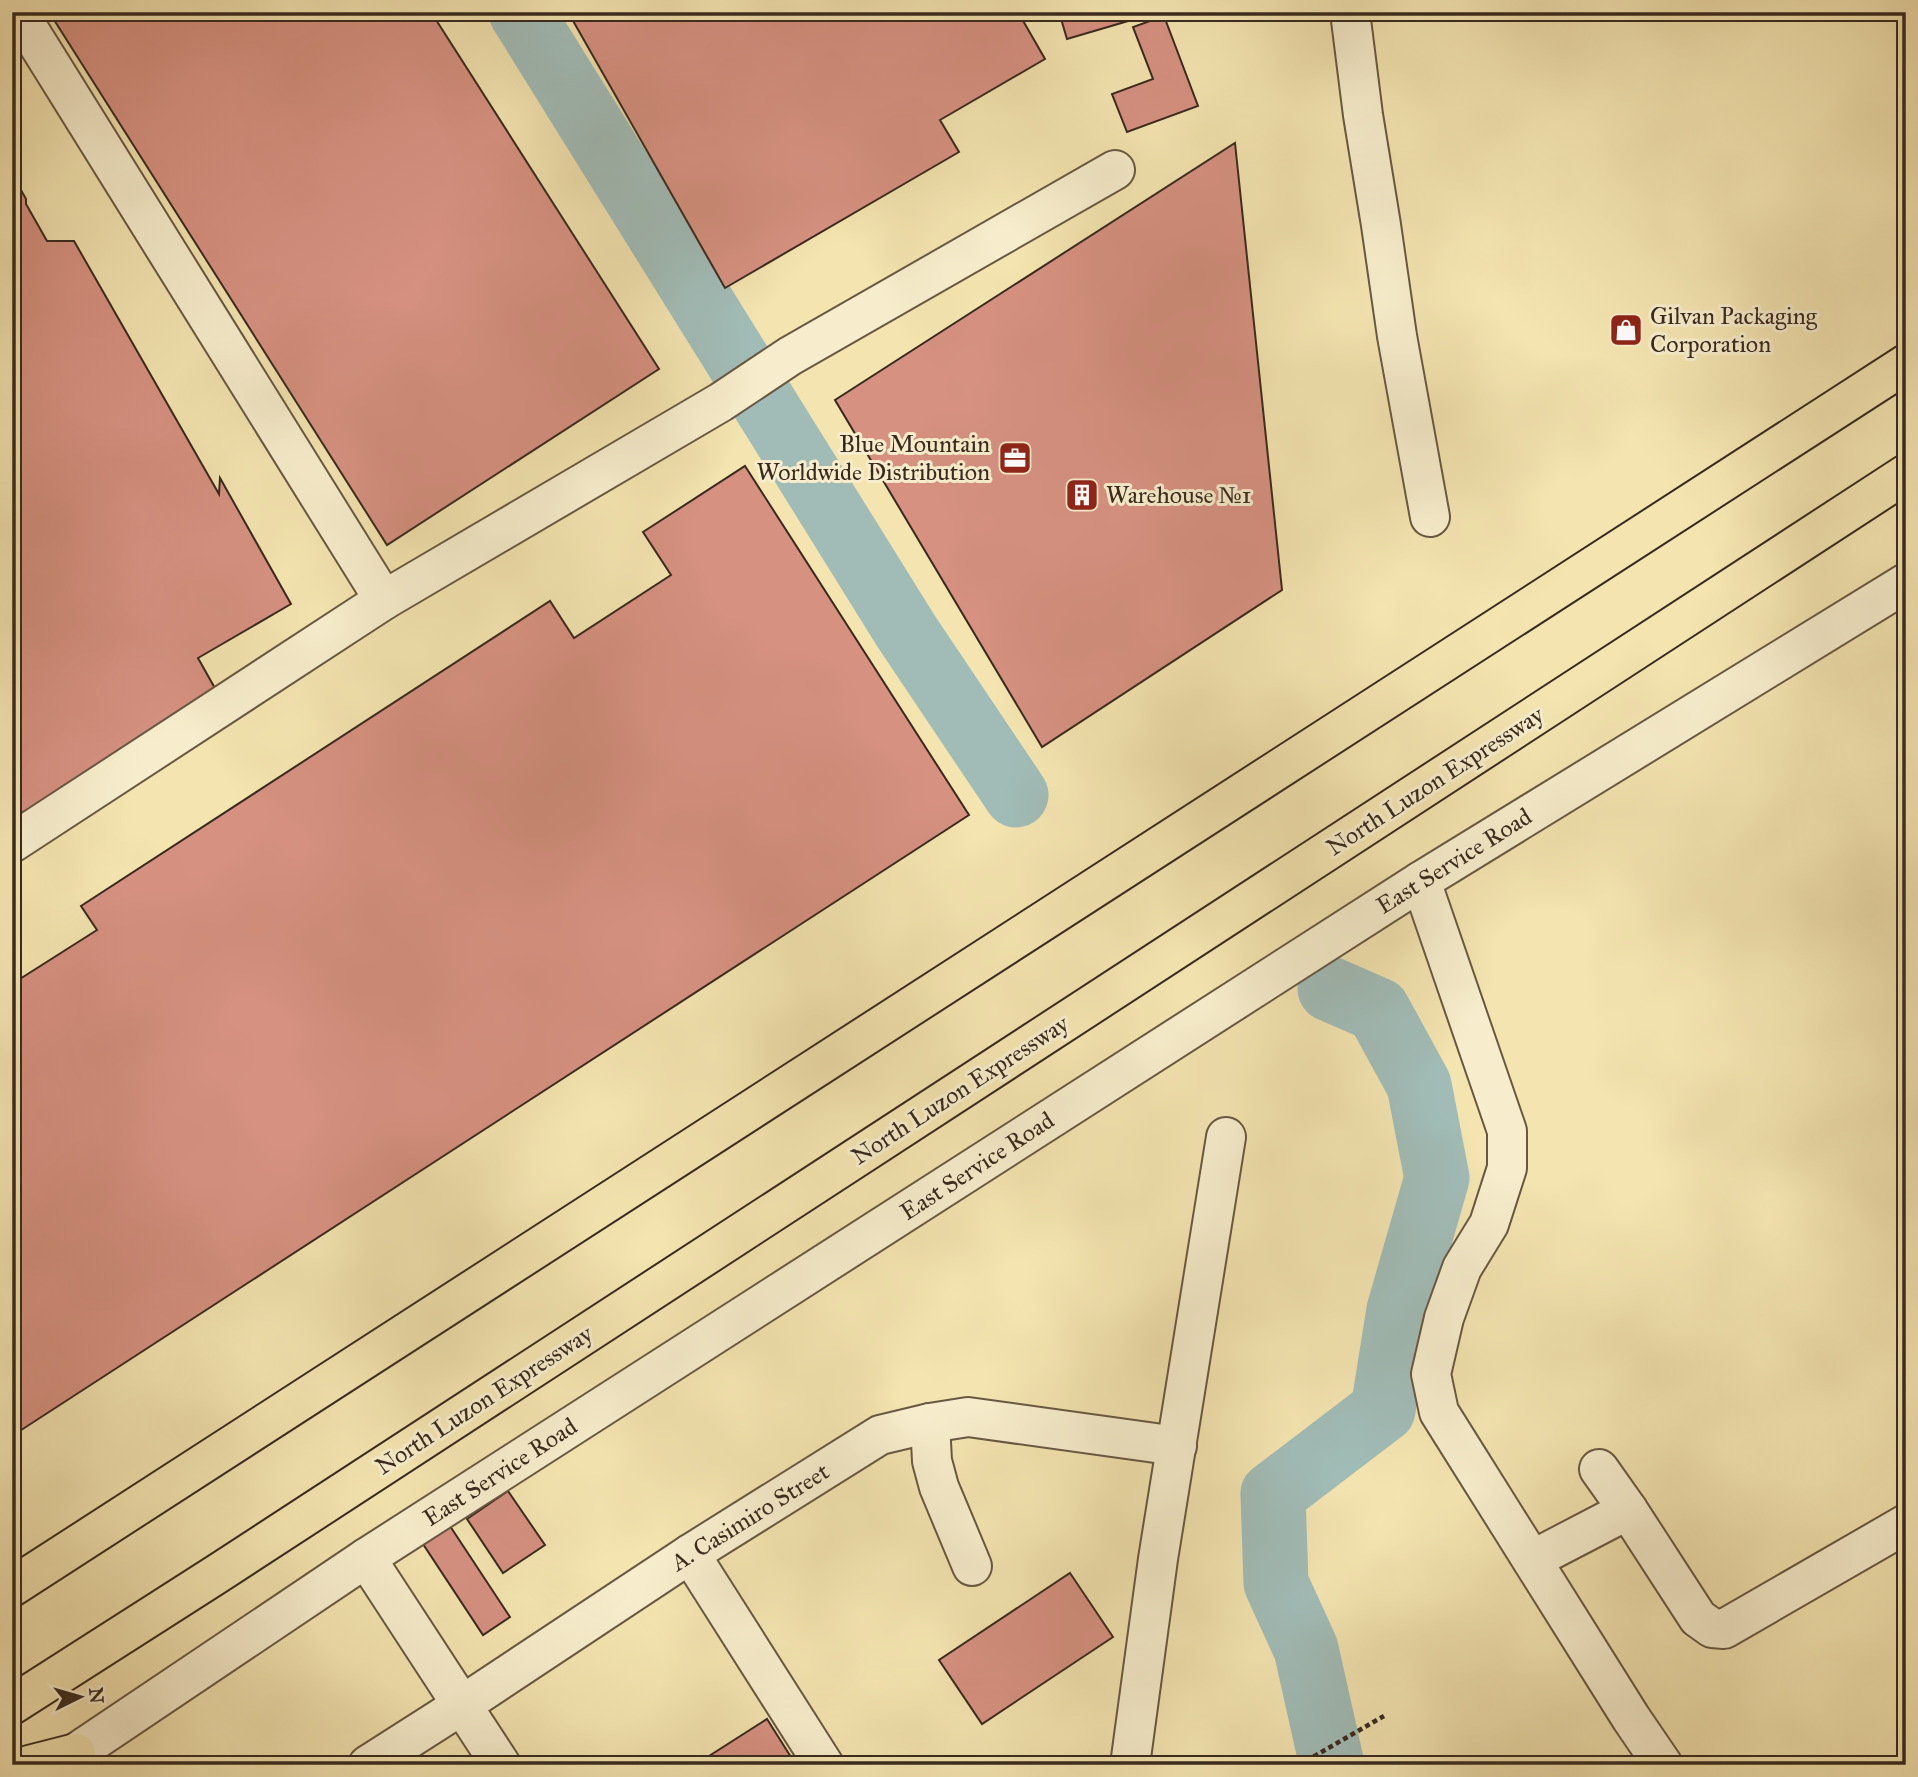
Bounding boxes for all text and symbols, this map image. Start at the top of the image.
place label: Gilvan Packaging Corporation [1650,301,1818,359]
shop icon: Gilvan Packaging Corporation [1607,311,1645,349]
place label: Blue Mountain Worldwide Distribution [756,429,990,487]
office icon: Blue Mountain Worldwide Distribution [996,439,1034,477]
building icon: Warehouse №1 [1063,476,1101,514]
place label: Warehouse №1 [1106,480,1251,510]
street label: North Luzon Expressway [1321,699,1550,862]
street label: East Service Road [1371,801,1537,921]
street label: North Luzon Expressway [846,1008,1075,1171]
street label: East Service Road [894,1105,1060,1227]
street label: North Luzon Expressway [370,1318,599,1481]
street label: East Service Road [417,1411,583,1533]
street label: A. Casimiro Street [665,1456,835,1578]
north arrow [46,1662,116,1732]
text: N [84,1687,109,1705]

